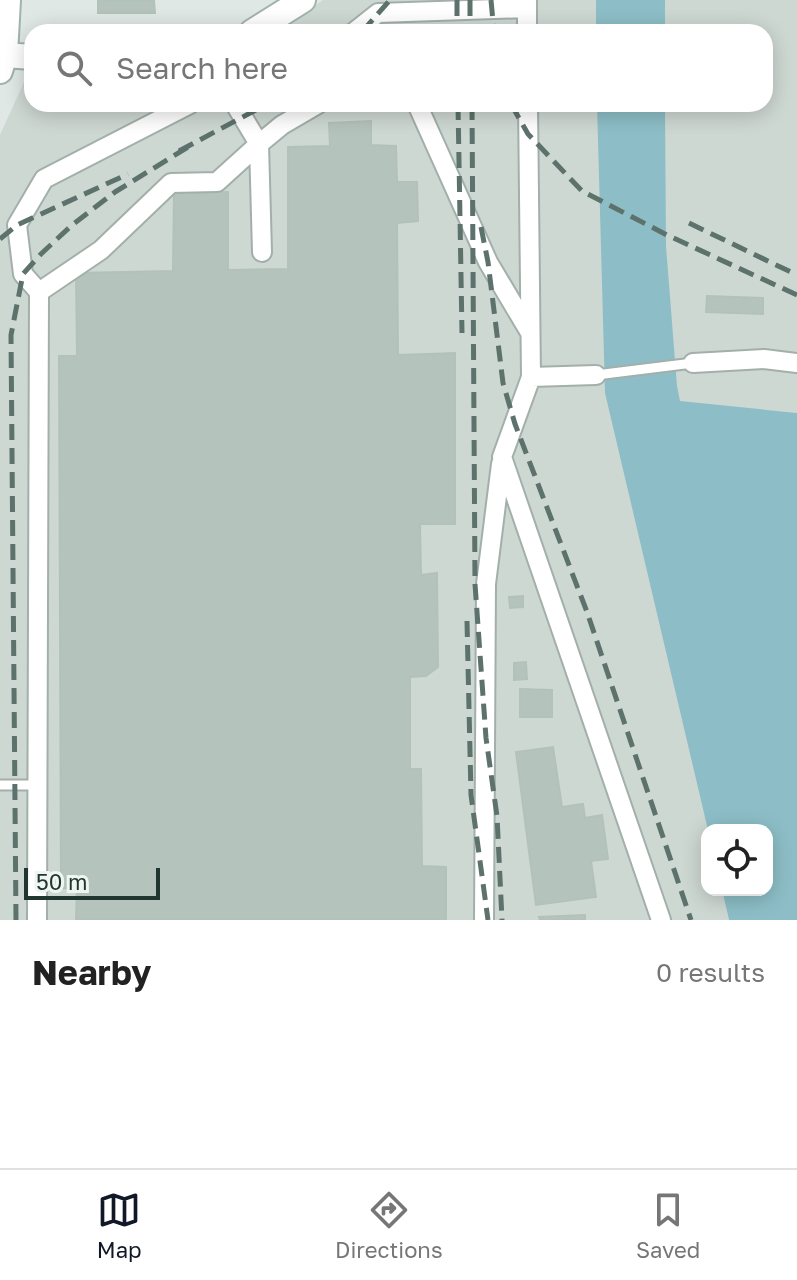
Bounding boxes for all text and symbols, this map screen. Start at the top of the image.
search box [24,24,773,112]
icon: search [52,46,96,90]
text: Search here [116,50,288,86]
map controls [701,824,773,896]
button: locate [701,824,773,896]
scale bar [24,864,160,900]
text: 50 m [36,868,87,895]
text: Nearby [32,952,152,992]
text: 0 results [656,957,765,988]
tab: Map [97,1188,142,1263]
tab: Directions [335,1188,443,1263]
tab: Saved [636,1188,700,1263]

